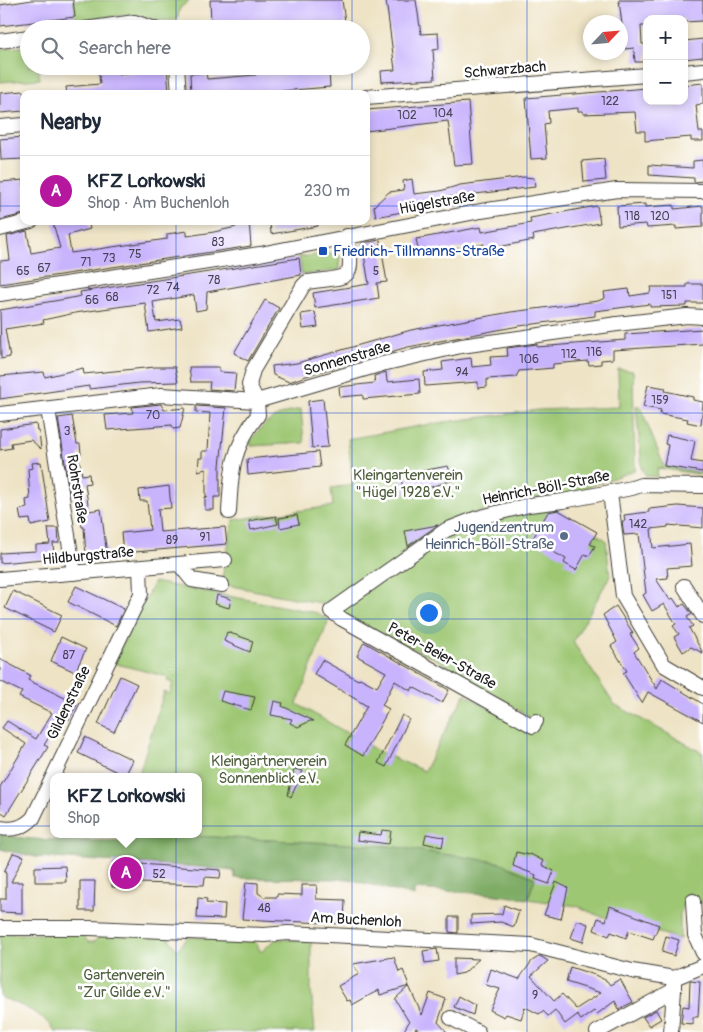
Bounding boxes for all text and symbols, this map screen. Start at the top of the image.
north arrow [583,15,628,60]
map controls [643,15,688,105]
button: + [643,15,688,60]
search box [20,20,370,75]
icon: search [38,34,66,62]
text: Search here [78,36,171,60]
street label: Schwarzbach [463,57,547,83]
button: − [643,60,688,105]
house number: 122 [601,94,619,109]
house number: 104 [433,106,453,121]
house number: 102 [397,108,417,123]
text: Nearby [40,109,101,136]
text: KFZ Lorkowski [87,169,205,193]
text: A [51,181,61,201]
text: 230 m [304,181,350,201]
street label: Hügelstraße [398,187,477,219]
text: Shop · Am Buchenloh [87,193,229,213]
house number: 118 [624,209,640,224]
house number: 120 [650,209,670,224]
house number: 83 [212,235,225,250]
place label: Friedrich-Tillmanns-Straße [333,242,505,261]
marker: Friedrich-Tillmanns-Straße [317,245,329,257]
house number: 75 [129,247,141,262]
house number: 73 [102,251,116,266]
house number: 71 [80,255,92,270]
house number: 67 [37,261,51,276]
house number: 65 [16,264,30,279]
house number: 5 [373,264,379,279]
house number: 78 [208,273,220,288]
house number: 74 [166,280,180,295]
house number: 72 [146,283,160,298]
house number: 151 [661,288,677,303]
house number: 68 [105,290,119,305]
house number: 66 [85,293,99,308]
street label: Sonnenstraße [301,337,393,380]
house number: 116 [586,345,602,360]
house number: 112 [561,347,577,362]
house number: 106 [519,352,539,367]
house number: 94 [455,365,469,380]
house number: 159 [651,393,669,408]
house number: 70 [146,408,160,423]
house number: 3 [64,424,71,439]
street label: Rohrstraße [62,453,92,526]
park label: Kleingartenverein "Hügel 1928 e.V." [353,466,463,502]
street label: Heinrich-Böll-Straße [481,466,612,510]
house number: 142 [629,517,647,532]
place label: Jugendzentrum Heinrich-Böll-Straße [425,518,555,554]
house number: 91 [200,530,210,545]
marker: Jugendzentrum Heinrich-Böll-Straße [558,530,570,542]
house number: 89 [166,533,178,548]
street label: Hildburgstraße [42,542,135,569]
your location [416,600,442,626]
street label: Peter-Beier-Straße [384,618,500,694]
house number: 87 [63,648,76,663]
street label: Gildenstraße [43,663,95,743]
park label: Kleingärtnerverein Sonnenblick e.V. [211,752,327,788]
popup [50,773,202,838]
text: KFZ Lorkowski [67,784,185,808]
text: Shop [67,808,100,828]
pin: A [110,854,142,892]
house number: 52 [152,867,166,882]
house number: 48 [257,901,271,916]
street label: Am Buchenloh [310,908,402,932]
park label: Gartenverein "Zur Gilde e.V." [77,966,171,1002]
house number: 9 [532,988,538,1003]

